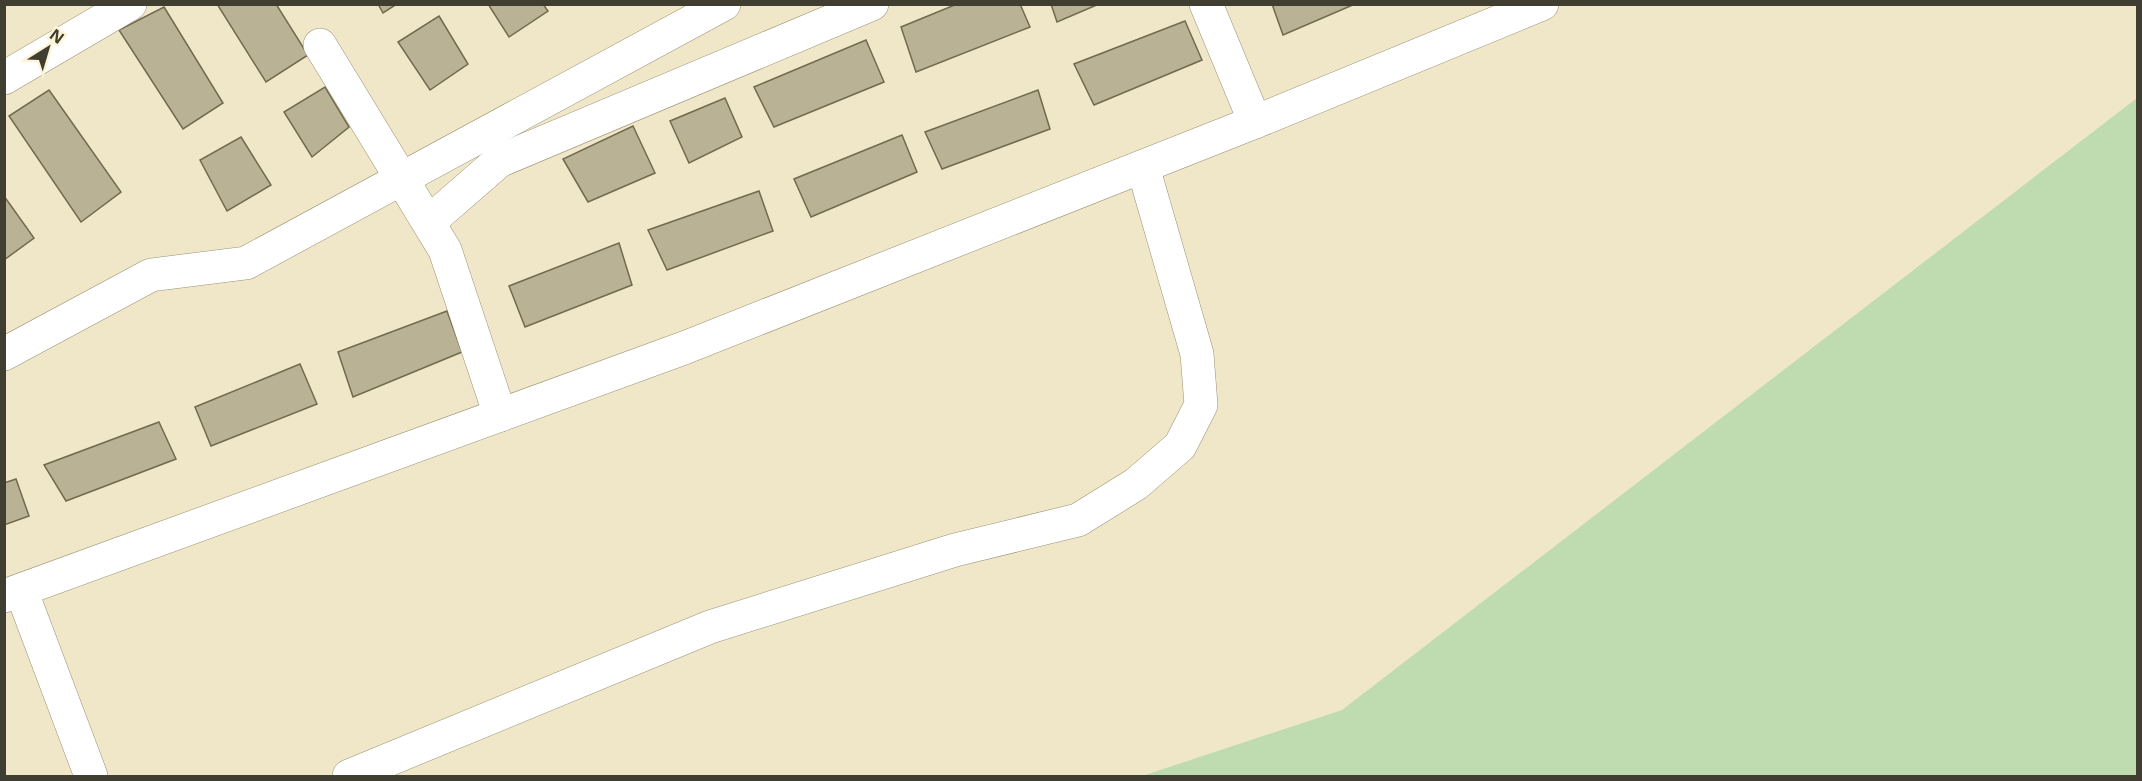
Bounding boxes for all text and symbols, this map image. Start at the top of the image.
north arrow [18,18,78,78]
text: N [45,23,69,49]

